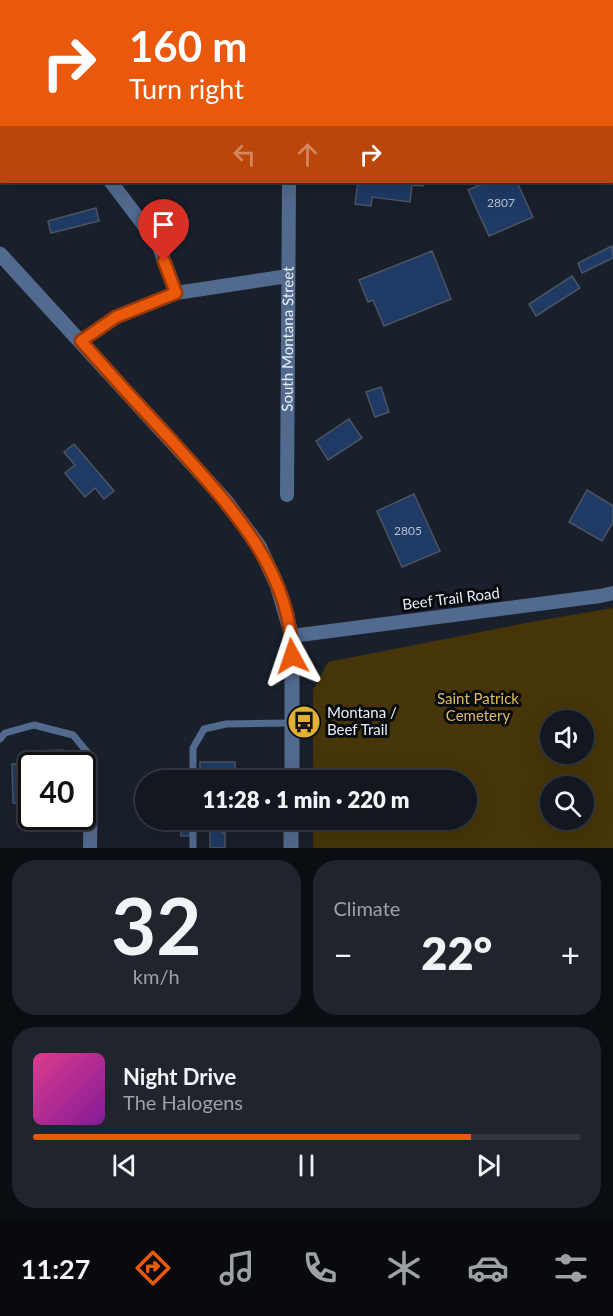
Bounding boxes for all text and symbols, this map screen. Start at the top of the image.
text: 160 m [129,21,247,71]
icon: right [30,24,108,102]
text: Turn right [129,72,244,105]
icon: left [228,138,261,171]
icon: ahead [291,138,324,171]
icon: right [354,138,387,171]
house number: 2807 [487,195,515,210]
pin [138,199,189,261]
icon: arrive [147,208,180,241]
street label: South Montana Street [278,266,296,412]
house number: 2805 [394,523,422,538]
street label: Beef Trail Road [401,583,501,613]
position arrow [260,624,324,688]
park label: Saint Patrick Cemetery [437,689,519,724]
place label: Montana / Beef Trail [327,703,397,738]
bus stop icon: Montana / Beef Trail [286,704,322,740]
map controls [540,710,594,830]
button: sound [540,710,594,764]
speed limit sign: 40 [18,752,96,830]
button: search [540,776,594,830]
text: 11:28 · 1 min · 220 m [203,786,409,813]
text: 32 [111,878,201,972]
text: Climate [334,896,400,920]
text: 22° [421,926,492,980]
text: − [334,934,353,974]
text: + [561,934,580,974]
text: km/h [133,964,180,988]
text: Night Drive [123,1063,236,1090]
text: The Halogens [123,1090,243,1114]
icon: previous [108,1149,141,1182]
icon: pause [290,1149,323,1182]
icon: next [472,1149,505,1182]
icon: directions [132,1247,174,1289]
icon: music [216,1247,258,1289]
icon: phone [299,1247,341,1289]
icon: climate [383,1247,425,1289]
icon: car [467,1247,509,1289]
icon: filters [550,1247,592,1289]
text: 11:27 [21,1252,90,1285]

